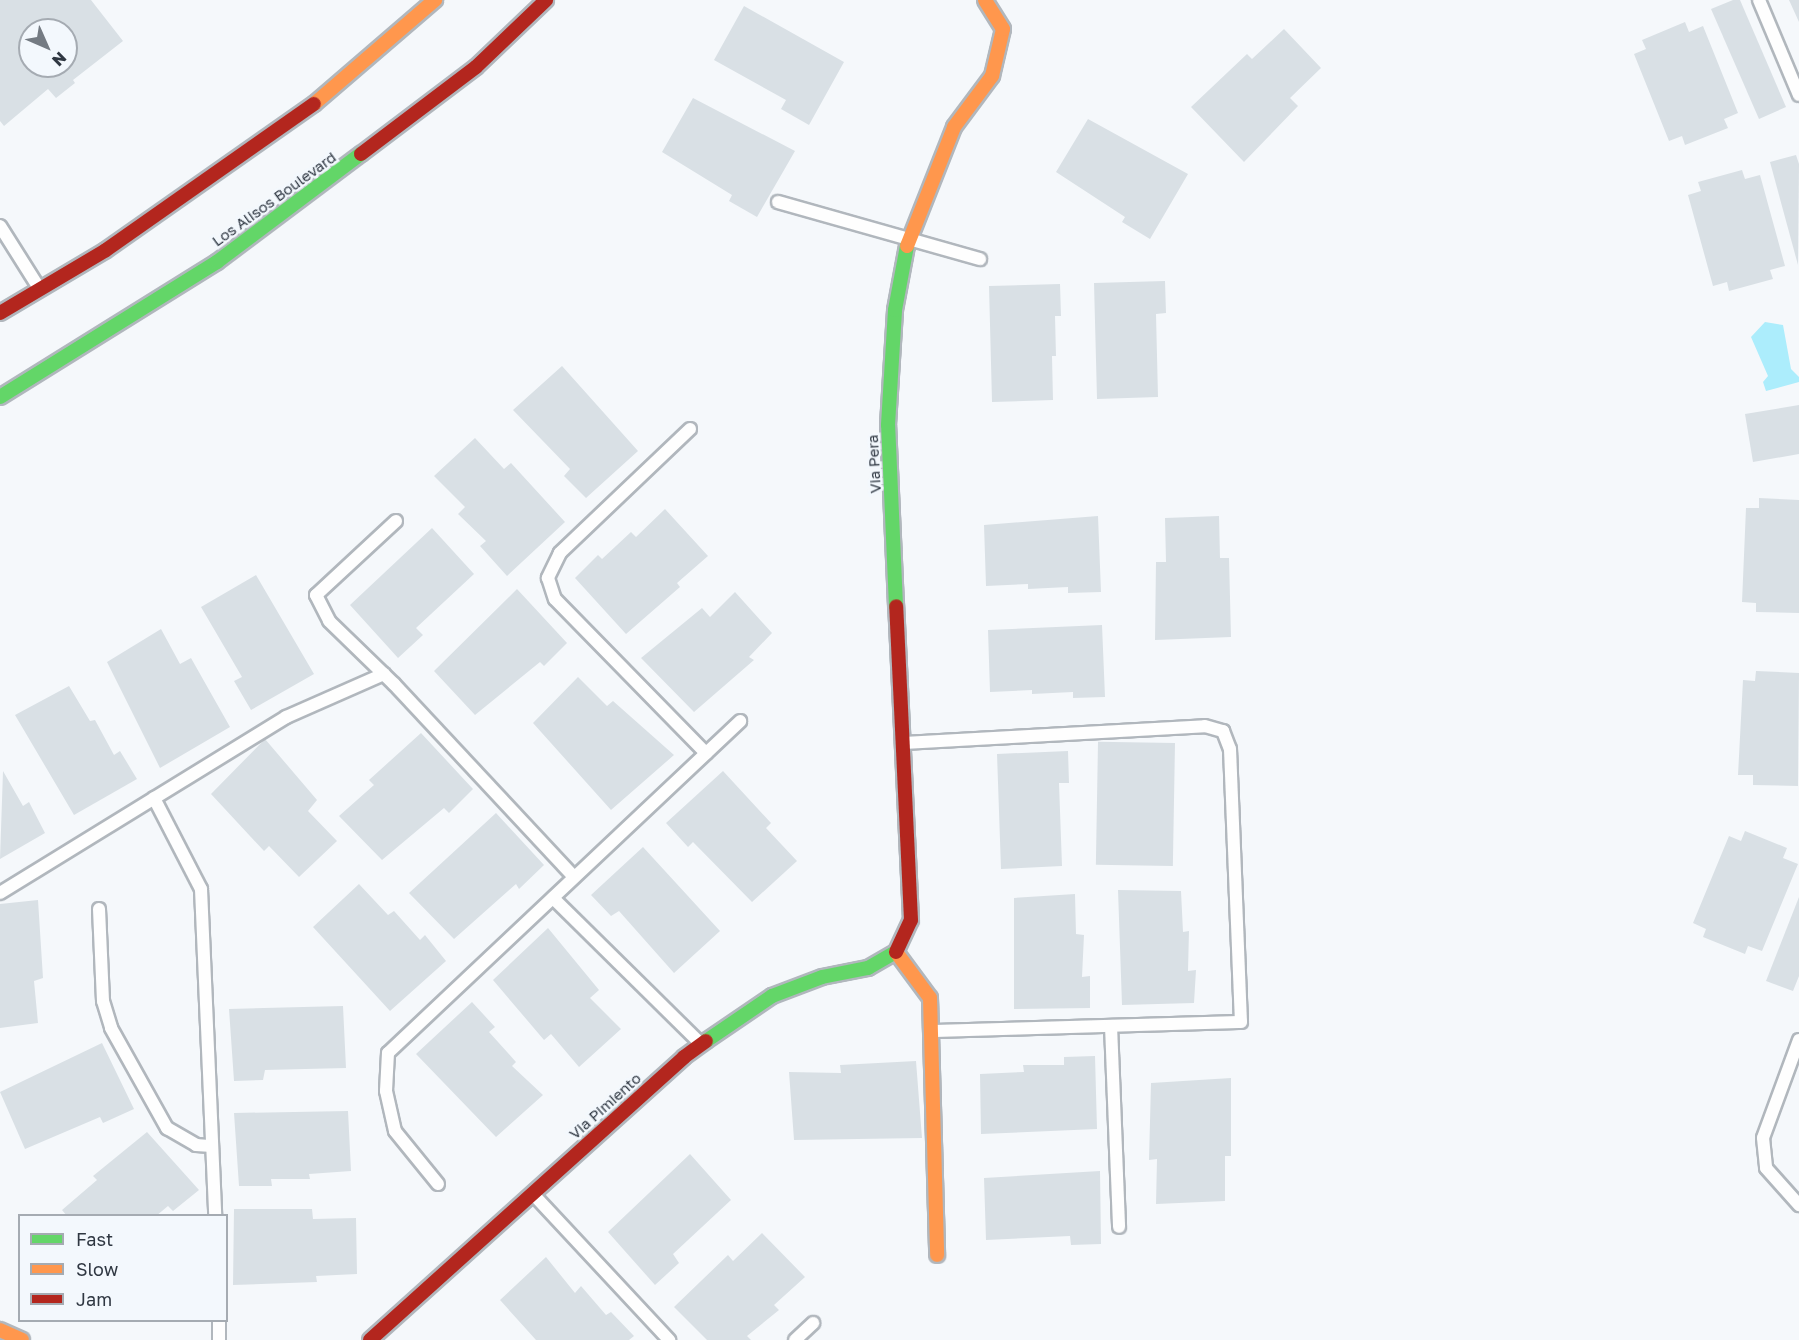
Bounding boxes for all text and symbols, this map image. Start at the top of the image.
north arrow [18,18,78,78]
text: N [48,48,71,71]
street label: Los Alisos Boulevard [209,148,339,250]
street label: Via Pera [863,434,885,494]
street label: Via Pimiento [565,1069,645,1143]
legend [18,1214,228,1322]
text: Fast [76,1228,113,1250]
text: Slow [76,1258,118,1280]
text: Jam [76,1288,112,1310]

